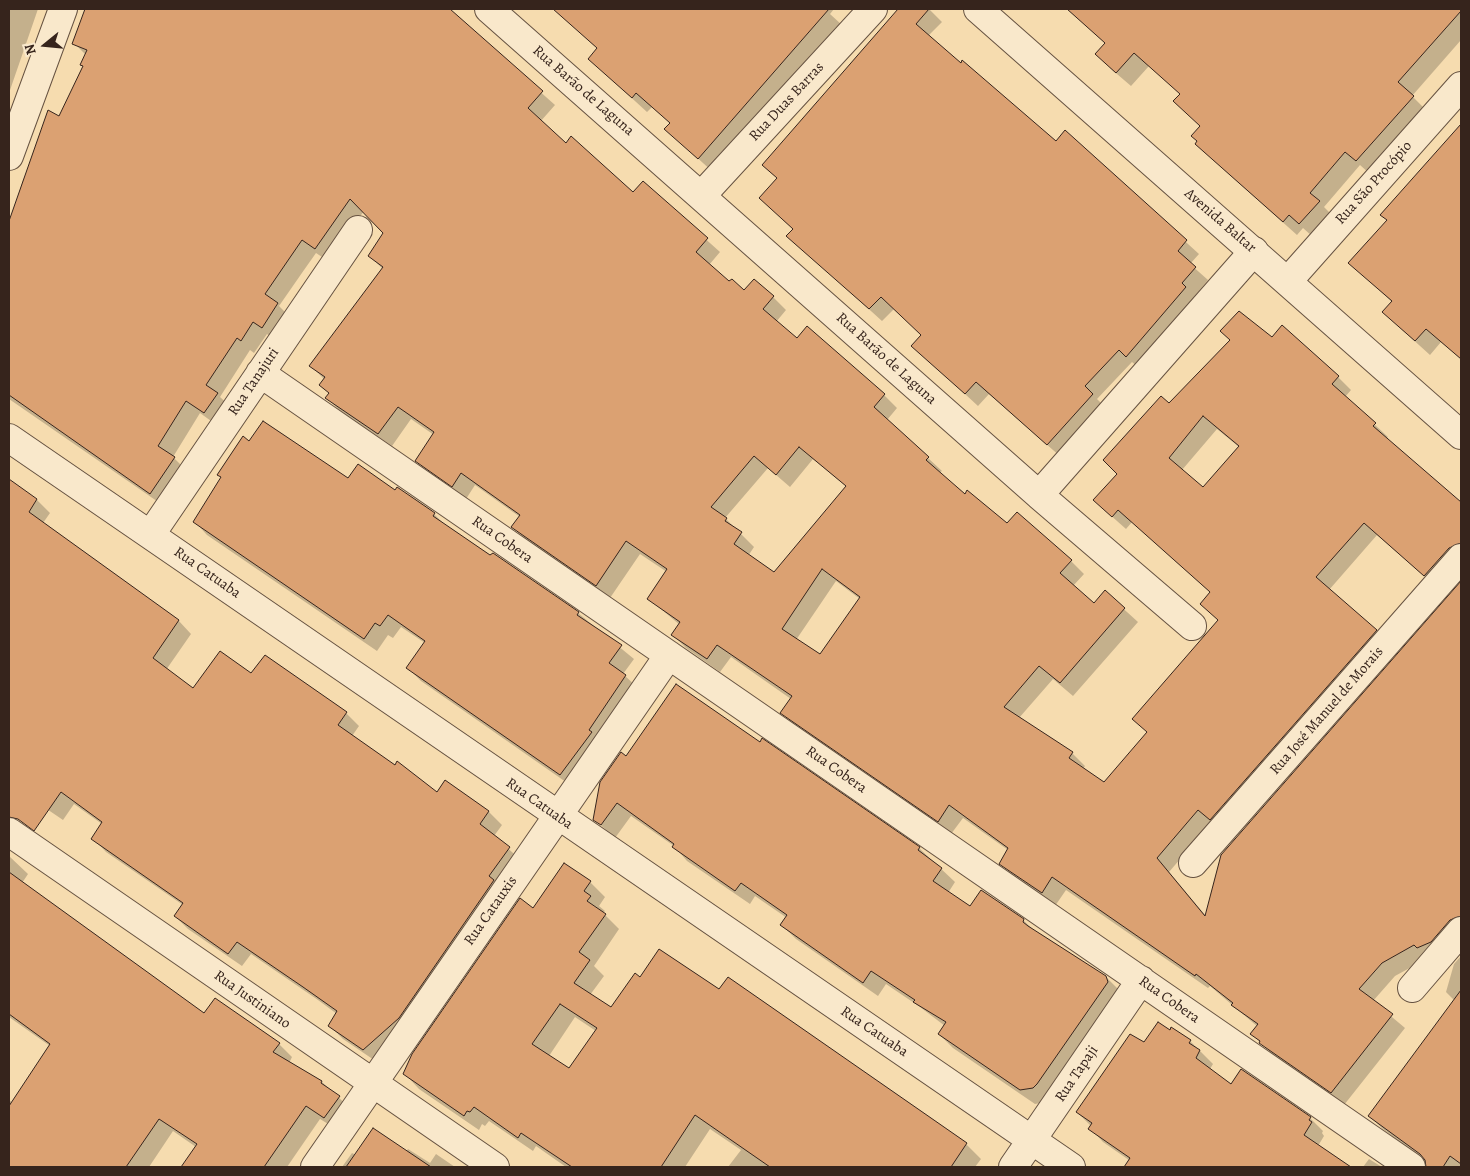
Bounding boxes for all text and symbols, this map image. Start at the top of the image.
north arrow [20,20,70,70]
text: N [20,42,41,57]
street label: Rua Barão de Laguna [528,42,638,140]
street label: Rua Duas Barras [746,59,828,145]
street label: Rua São Procópio [1332,137,1416,229]
street label: Avenida Baltar [1180,185,1260,257]
street label: Rua Barão de Laguna [832,309,940,409]
street label: Rua Tanajuri [225,345,283,419]
street label: Rua Cobera [468,512,536,568]
street label: Rua Catuaba [170,543,244,603]
street label: Rua José Manuel de Morais [1266,643,1388,779]
street label: Rua Cobera [802,742,870,798]
street label: Rua Catuaba [502,774,576,834]
street label: Rua Catauxis [461,873,521,949]
street label: Rua Justiniano [210,967,294,1033]
street label: Rua Cobera [1135,972,1203,1028]
street label: Rua Catuaba [837,1003,911,1061]
street label: Rua Tapaji [1052,1042,1102,1106]

